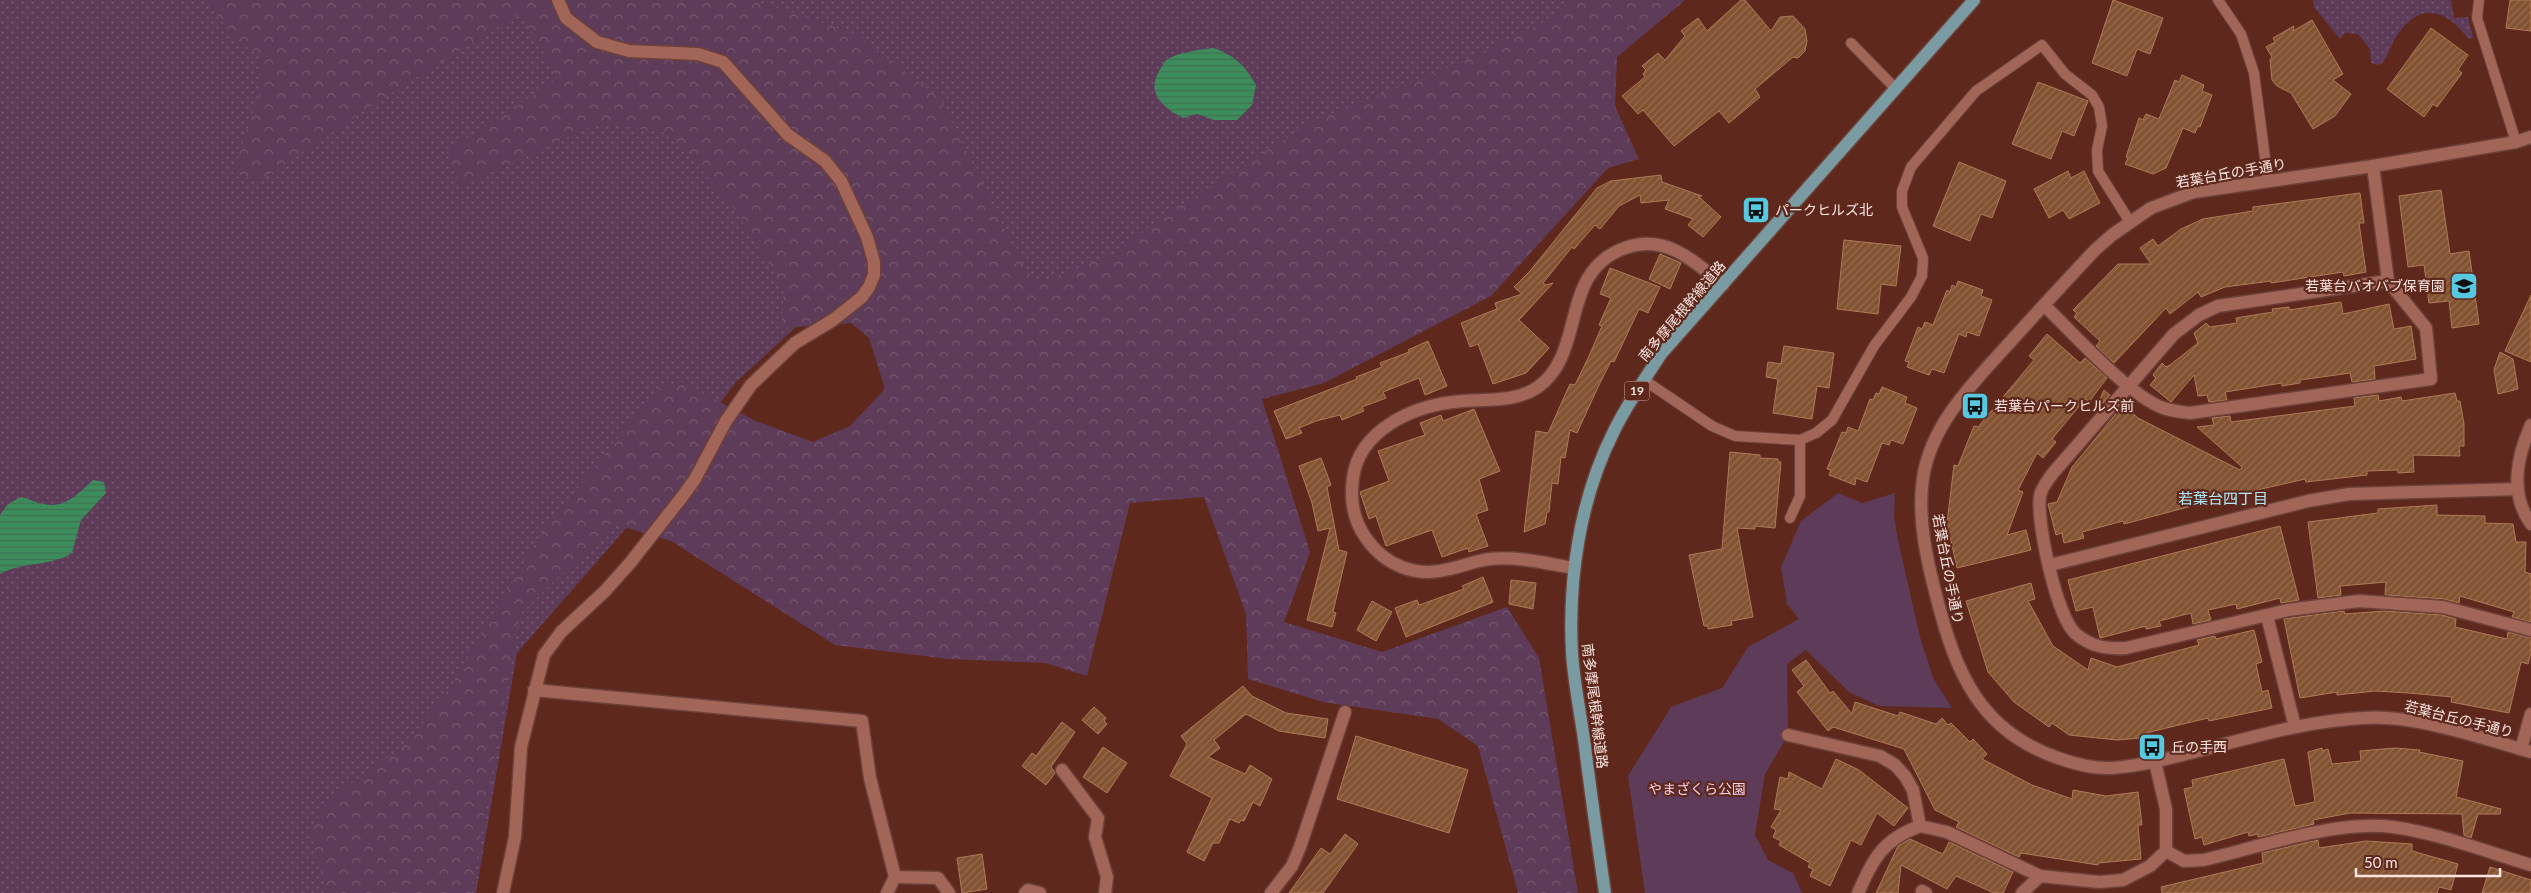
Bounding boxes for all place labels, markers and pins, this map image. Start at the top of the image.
bus stop icon: パークヒルズ北 [1741,195,1771,225]
place label: パークヒルズ北 [1775,201,1873,218]
school or university icon: 若葉台バオバブ保育園 [2449,271,2479,301]
place label: 若葉台バオバブ保育園 [2305,277,2445,294]
bus stop icon: 若葉台パークヒルズ前 [1960,391,1990,421]
place label: 若葉台パークヒルズ前 [1994,397,2134,414]
bus stop icon: 丘の手西 [2137,732,2167,762]
place label: 丘の手西 [2171,738,2227,755]

